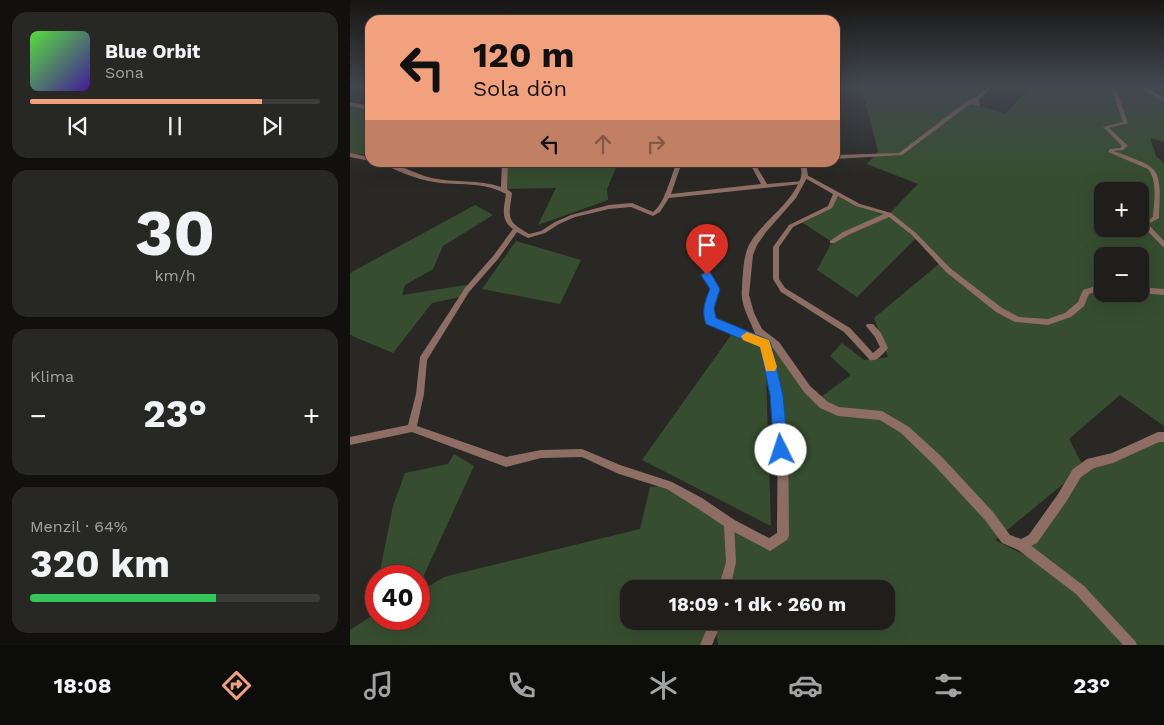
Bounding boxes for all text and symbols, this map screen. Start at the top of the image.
text: 120 m [473,34,574,76]
icon: left [390,35,455,100]
text: Blue Orbit [105,40,200,63]
text: Sona [105,63,144,82]
text: Sola dön [473,76,567,101]
icon: previous [64,112,92,140]
icon: pause [161,112,189,140]
icon: next [258,112,286,140]
icon: left [536,130,564,158]
icon: ahead [589,130,617,158]
icon: right [642,130,670,158]
map controls [1094,182,1149,302]
button: + [1094,182,1149,237]
text: 30 [135,195,215,271]
pin [686,224,728,275]
icon: arrive [693,231,721,259]
button: − [1094,247,1149,302]
text: km/h [154,266,196,285]
text: Klima [30,367,74,386]
text: 23° [143,392,207,436]
text: − [30,399,47,432]
text: + [303,399,320,432]
position arrow [754,423,806,475]
text: Menzil · 64% [30,517,128,536]
text: 320 km [30,542,170,586]
speed limit sign: 40 [365,565,430,630]
text: 18:09 · 1 dk · 260 m [669,593,846,616]
icon: directions [219,668,254,703]
icon: music [361,668,396,703]
icon: phone [504,668,539,703]
icon: climate [646,668,681,703]
icon: car [788,668,823,703]
icon: filters [931,668,966,703]
text: 18:08 [54,673,112,698]
text: 23° [1073,673,1110,698]

